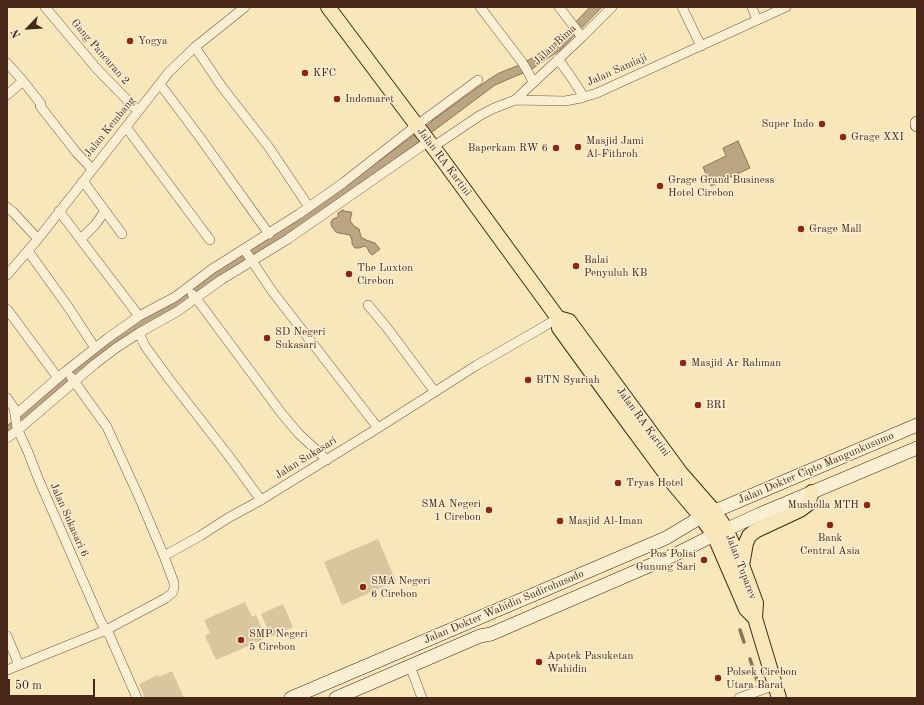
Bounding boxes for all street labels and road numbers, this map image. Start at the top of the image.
street label: Gang Pancuran 2 [68,16,132,88]
street label: Jalan Bima [531,22,579,68]
street label: Jalan Samiaji [585,51,649,89]
street label: Jalan Kembang [82,94,138,160]
street label: Jalan RA Kartini [414,125,474,199]
street label: Jalan RA Kartini [614,385,672,459]
street label: Jalan Dokter Cipto Mangunkusumo [736,429,896,507]
street label: Jalan Sukasari [273,434,339,482]
street label: Jalan Sukasari 6 [47,481,91,559]
street label: Jalan Tuparev [722,532,760,602]
street label: Jalan Dokter Wahidin Sudirohusodo [422,567,586,647]

